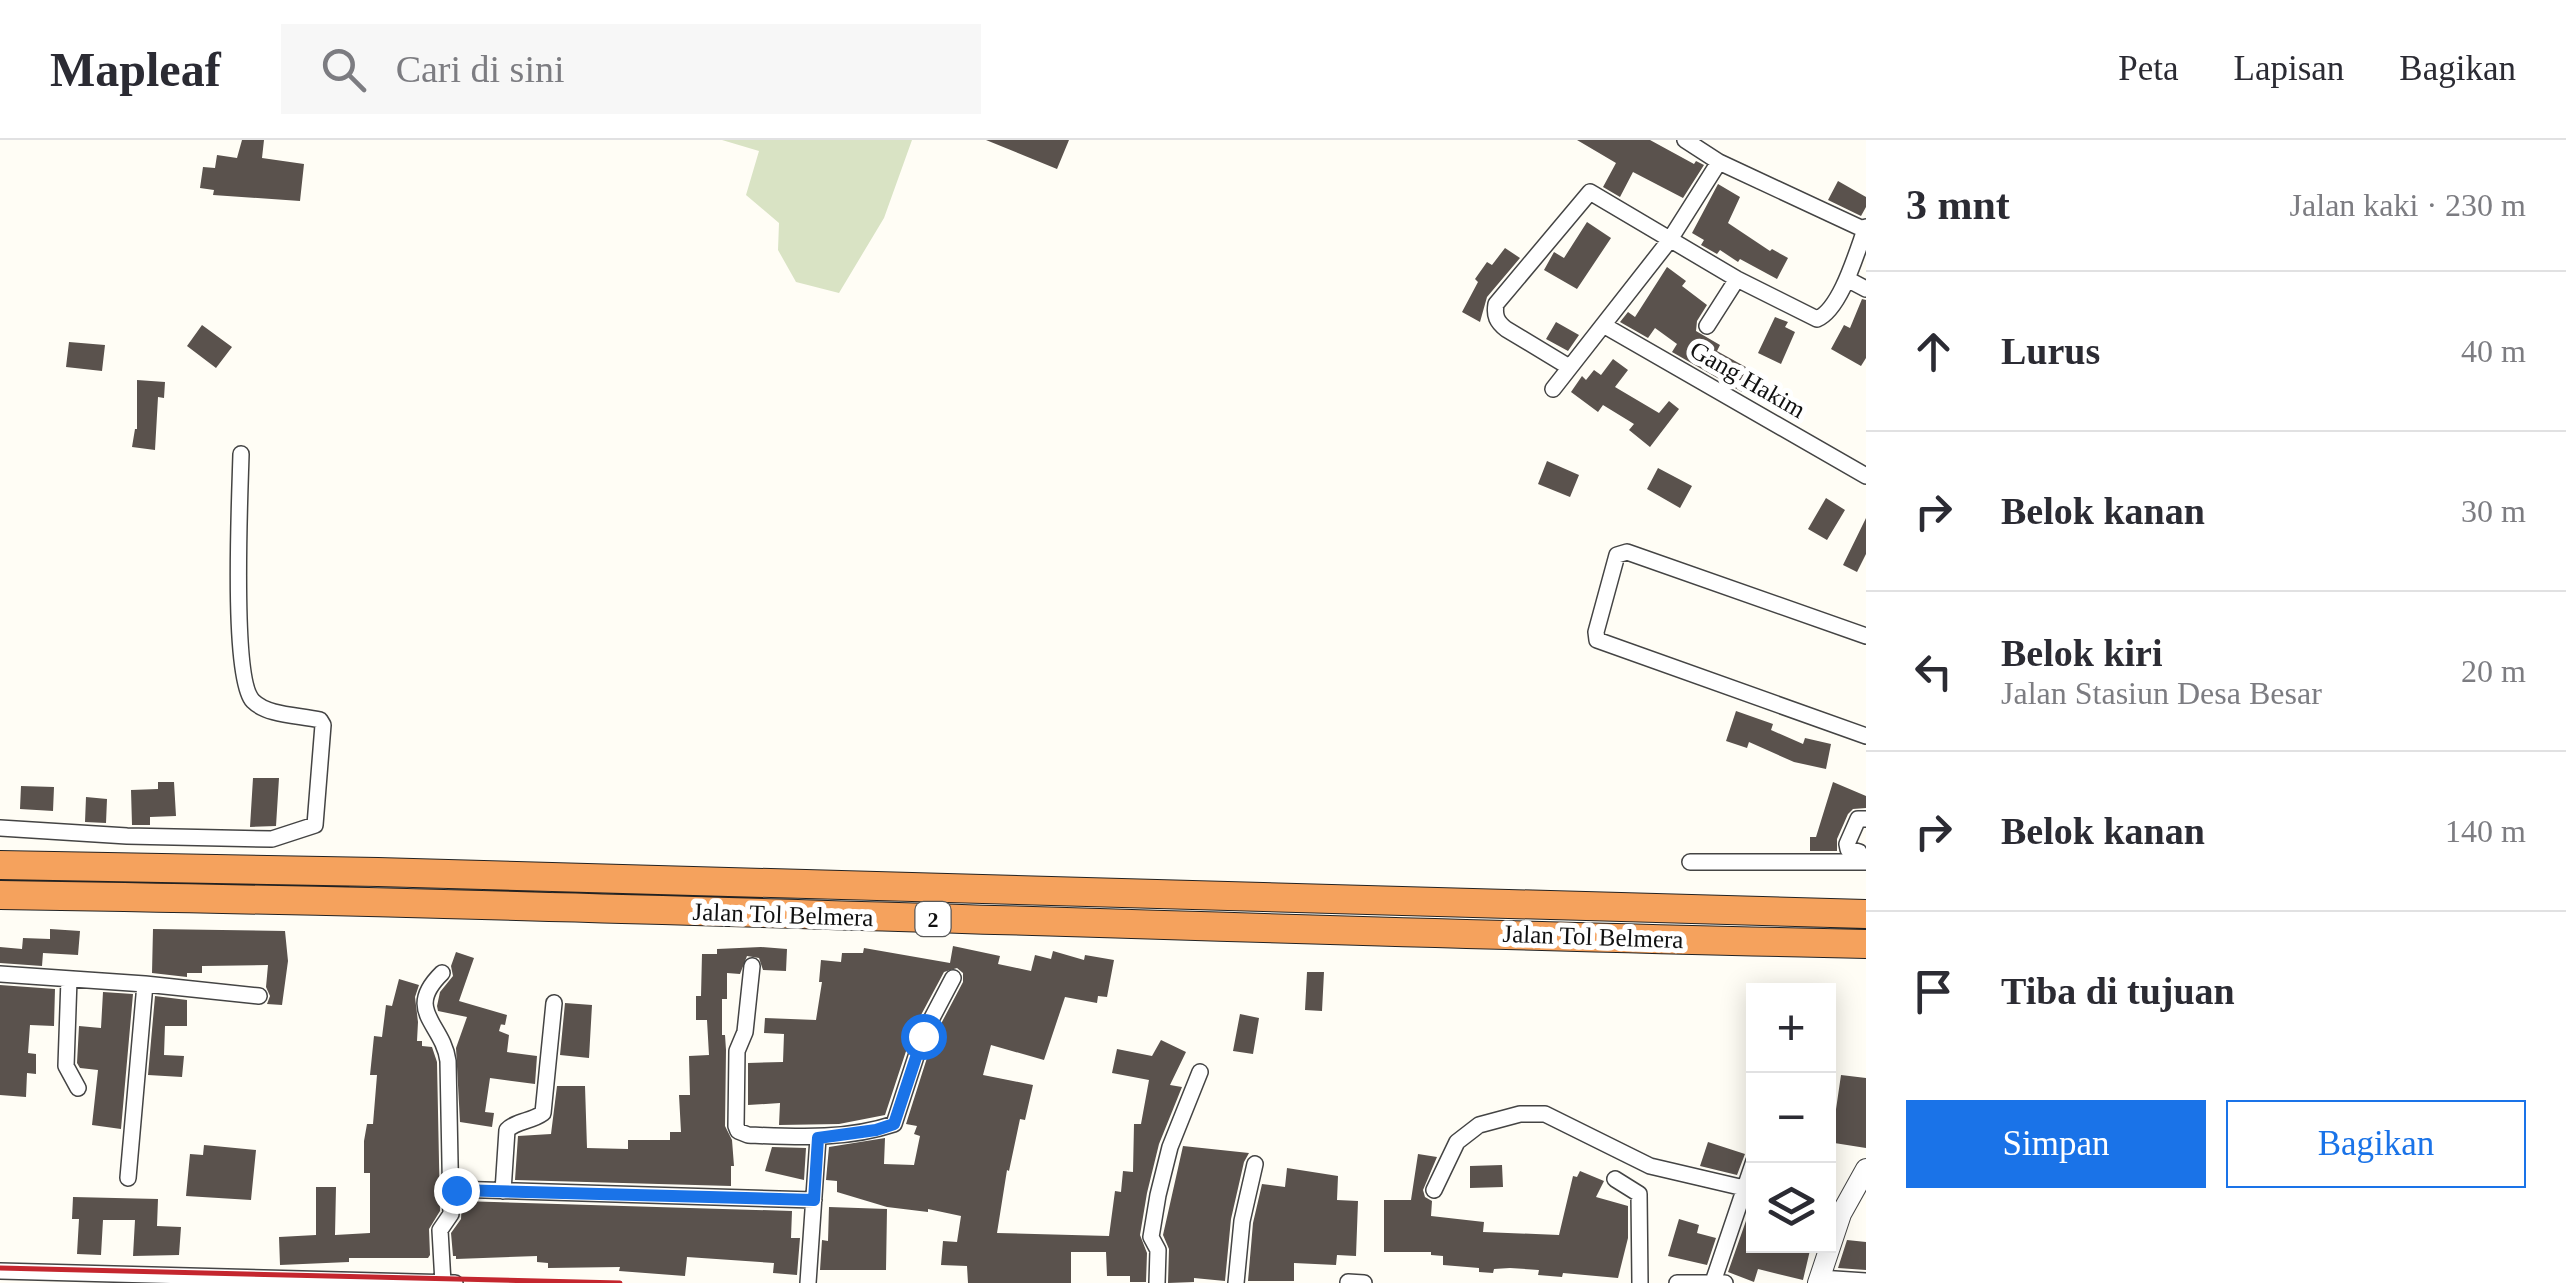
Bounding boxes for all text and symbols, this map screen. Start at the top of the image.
search box [281,24,981,114]
icon: search [316,42,371,97]
text: Mapleaf [50,43,221,96]
text: Cari di sini [396,48,565,90]
text: Peta [2118,49,2179,88]
text: Lapisan [2234,49,2344,88]
text: Bagikan [2399,49,2516,88]
text: 3 mnt [1906,182,2010,228]
text: Jalan kaki · 230 m [2290,187,2526,223]
icon: ahead [1906,324,1961,379]
text: Lurus [2001,330,2100,372]
text: 40 m [2461,333,2526,369]
street label: Gang Hakim [1685,336,1811,424]
icon: right [1906,484,1961,539]
text: Belok kanan [2001,490,2205,532]
text: 30 m [2461,493,2526,529]
text: Belok kiri [2001,632,2163,674]
icon: left [1906,644,1961,699]
text: 20 m [2461,653,2526,689]
text: Jalan Stasiun Desa Besar [2001,675,2322,711]
icon: right [1906,804,1961,859]
text: Belok kanan [2001,810,2205,852]
text: 140 m [2445,813,2526,849]
street label: Jalan Tol Belmera [692,898,874,931]
road number: 2 [916,902,950,936]
street label: Jalan Tol Belmera [1502,920,1684,953]
icon: arrive [1906,964,1961,1019]
text: Tiba di tujuan [2001,970,2235,1012]
map controls [1746,983,1836,1253]
button: + [1746,983,1836,1073]
route start [901,1014,947,1060]
button: − [1746,1073,1836,1163]
button: Simpan [1906,1100,2206,1188]
button: Bagikan [2226,1100,2526,1188]
button: layers [1746,1163,1836,1253]
route end [434,1168,480,1214]

